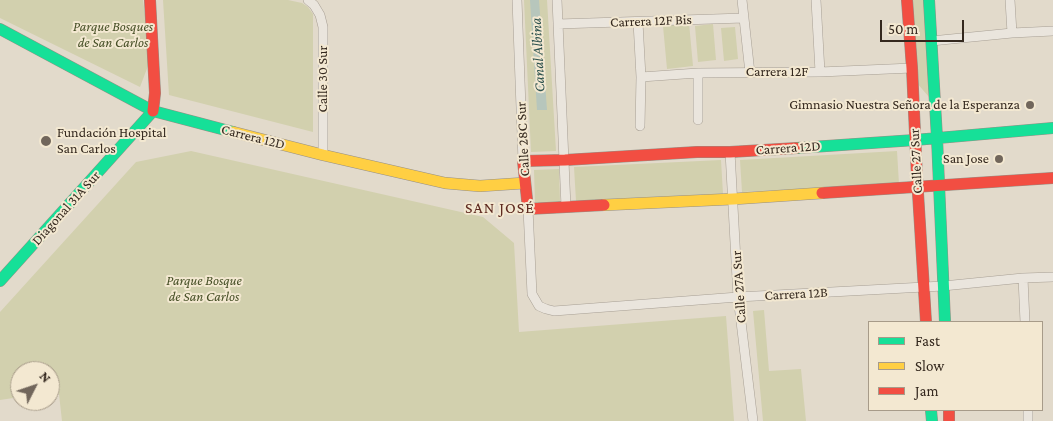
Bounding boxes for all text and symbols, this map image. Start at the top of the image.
scale bar [883,10,967,42]
street label: Carrera 12F Bis [610,11,692,31]
water label: Canal Albina [527,17,549,93]
park label: Parque Bosques de San Carlos [73,19,153,52]
text: 50 m [888,21,918,37]
street label: Calle 30 Sur [315,46,331,112]
street label: Carrera 12F [746,64,808,80]
place label: Gimnasio Nuestra Señora de la Esperanza [789,97,1020,113]
marker: Gimnasio Nuestra Señora de la Esperanza [1024,99,1036,111]
street label: Calle 28C Sur [513,101,533,177]
street label: Carrera 12D [219,121,287,153]
place label: Fundación Hospital San Carlos [57,125,166,158]
street label: Calle 27 Sur [906,128,926,194]
marker: Fundación Hospital San Carlos [39,134,53,148]
street label: Carrera 12D [755,137,821,159]
place label: San Jose [943,151,989,167]
marker: San Jose [993,153,1005,165]
street label: Diagonal 31A Sur [28,167,104,249]
district label: SAN JOSÉ [464,198,536,218]
street label: Calle 27A Sur [728,250,750,324]
park label: Parque Bosque de San Carlos [166,273,242,306]
street label: Carrera 12B [764,284,828,304]
legend [868,321,1043,411]
text: Fast [915,333,940,349]
text: Slow [915,358,944,374]
north arrow [10,361,60,411]
text: N [36,368,55,386]
text: Jam [915,383,938,399]

